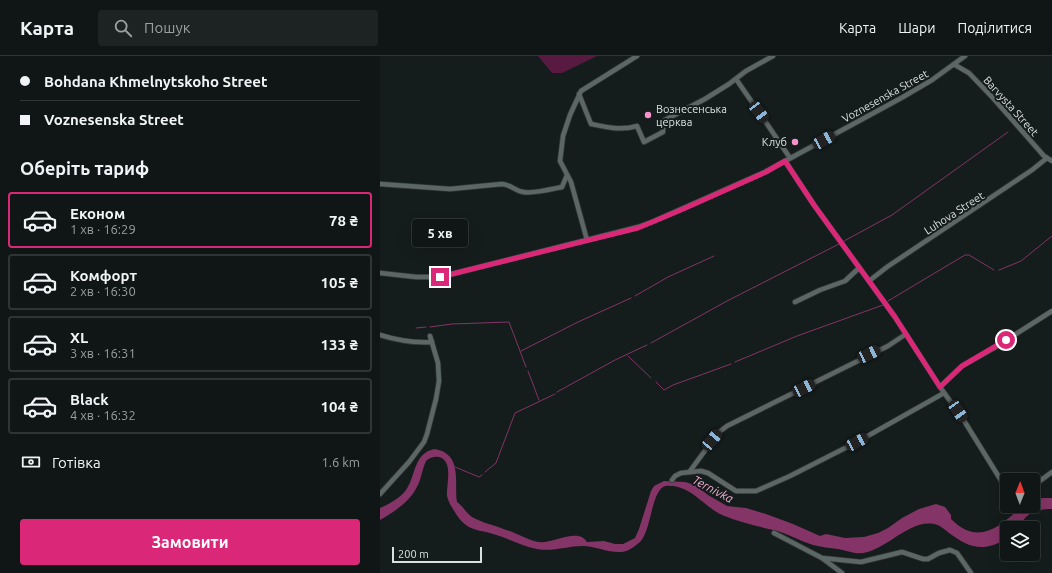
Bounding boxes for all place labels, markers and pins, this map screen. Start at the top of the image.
place label: Вознесенська церква [656,103,727,128]
marker: Вознесенська церква [643,110,653,120]
place label: Клуб [762,136,787,148]
marker: Клуб [790,137,800,147]

